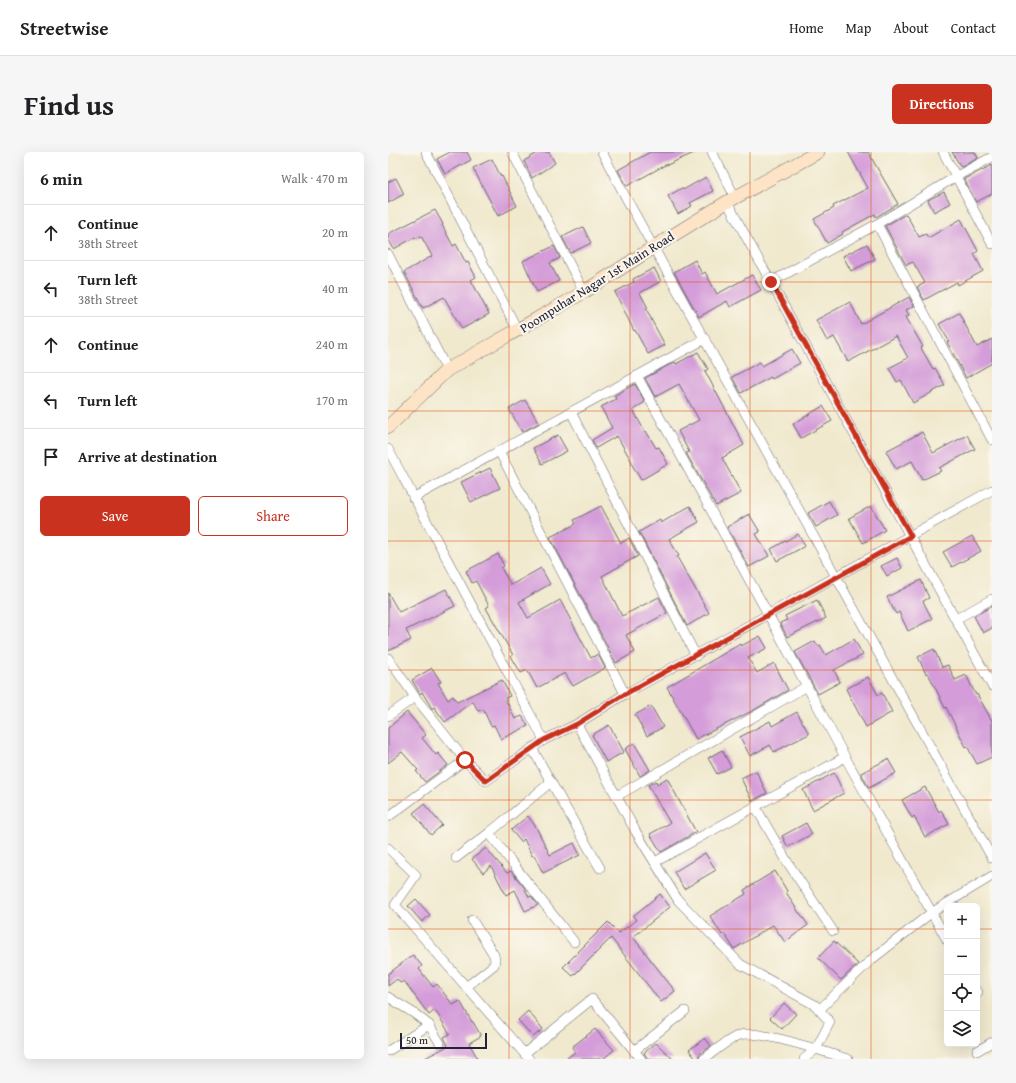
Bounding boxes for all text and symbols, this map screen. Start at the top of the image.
text: Streetwise [20,14,109,42]
text: Home [789,18,824,38]
text: Map [846,18,871,38]
text: About [893,18,929,38]
text: Contact [951,18,996,38]
text: Find us [24,84,114,125]
button: Directions [892,84,992,124]
text: 6 min [40,166,82,191]
text: Walk · 470 m [281,169,348,188]
text: Continue [78,213,139,234]
icon: ahead [40,222,62,244]
text: 20 m [322,223,348,242]
street label: Poompuhar Nagar 1st Main Road [516,227,678,337]
text: 38th Street [78,234,138,253]
text: Turn left [78,269,137,290]
route end [762,273,780,291]
icon: left [40,278,62,300]
text: 40 m [322,279,348,298]
text: 38th Street [78,290,138,309]
icon: ahead [40,334,62,356]
text: Continue [78,334,139,355]
text: 240 m [316,335,348,354]
icon: left [40,390,62,412]
text: Turn left [78,390,137,411]
text: 170 m [316,391,348,410]
icon: arrive [40,446,62,468]
text: Arrive at destination [78,446,217,467]
button: Save [40,496,190,536]
button: Share [198,496,348,536]
route start [456,751,474,769]
map controls [944,903,980,1047]
button: + [944,903,980,939]
button: − [944,939,980,975]
button: locate [944,975,980,1011]
button: layers [944,1011,980,1047]
scale bar [400,1031,487,1050]
text: 50 m [406,1032,428,1048]

